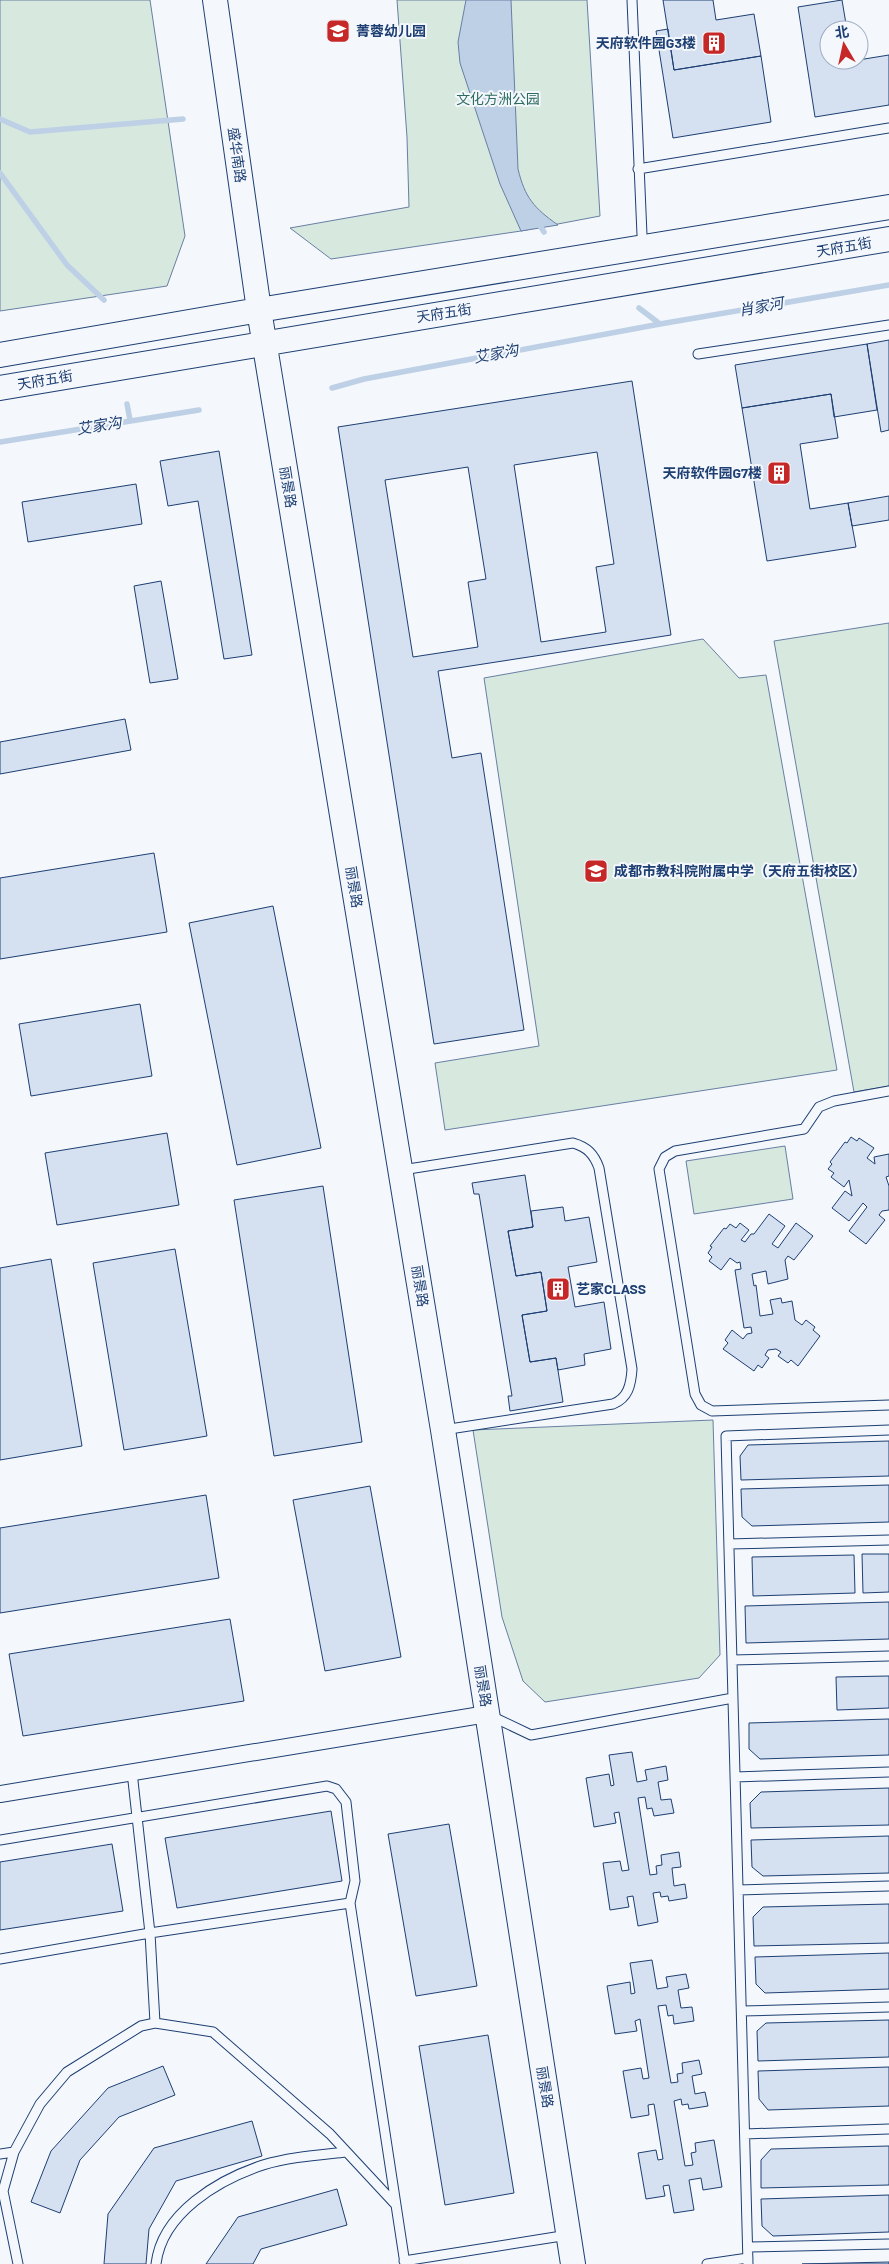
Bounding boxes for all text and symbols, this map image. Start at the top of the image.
school or university icon: 菁蓉幼儿园 [325,18,351,44]
north arrow [819,20,869,70]
place label: 菁蓉幼儿园 [356,22,426,39]
text: 北 [834,22,850,41]
building icon: 天府软件园G3楼 [701,30,727,56]
place label: 天府软件园G3楼 [596,34,696,51]
park label: 文化方洲公园 [456,90,540,107]
street label: 盛华南路 [225,126,250,184]
street label: 天府五街 [815,233,873,260]
water label: 肖家河 [737,293,787,319]
street label: 天府五街 [415,300,473,325]
water label: 艾家沟 [472,340,522,366]
street label: 天府五街 [16,366,74,393]
water label: 艾家沟 [75,412,124,437]
building icon: 天府软件园G7楼 [766,460,792,486]
place label: 天府软件园G7楼 [662,464,762,481]
street label: 丽景路 [277,465,300,509]
school or university icon: 成都市教科院附属中学（天府五街校区） [583,858,609,884]
place label: 成都市教科院附属中学（天府五街校区） [614,862,866,879]
street label: 丽景路 [343,865,366,909]
street label: 丽景路 [409,1264,432,1308]
building icon: 艺家CLASS [545,1276,571,1302]
place label: 艺家CLASS [576,1280,646,1297]
street label: 丽景路 [472,1664,495,1708]
street label: 丽景路 [534,2065,557,2109]

